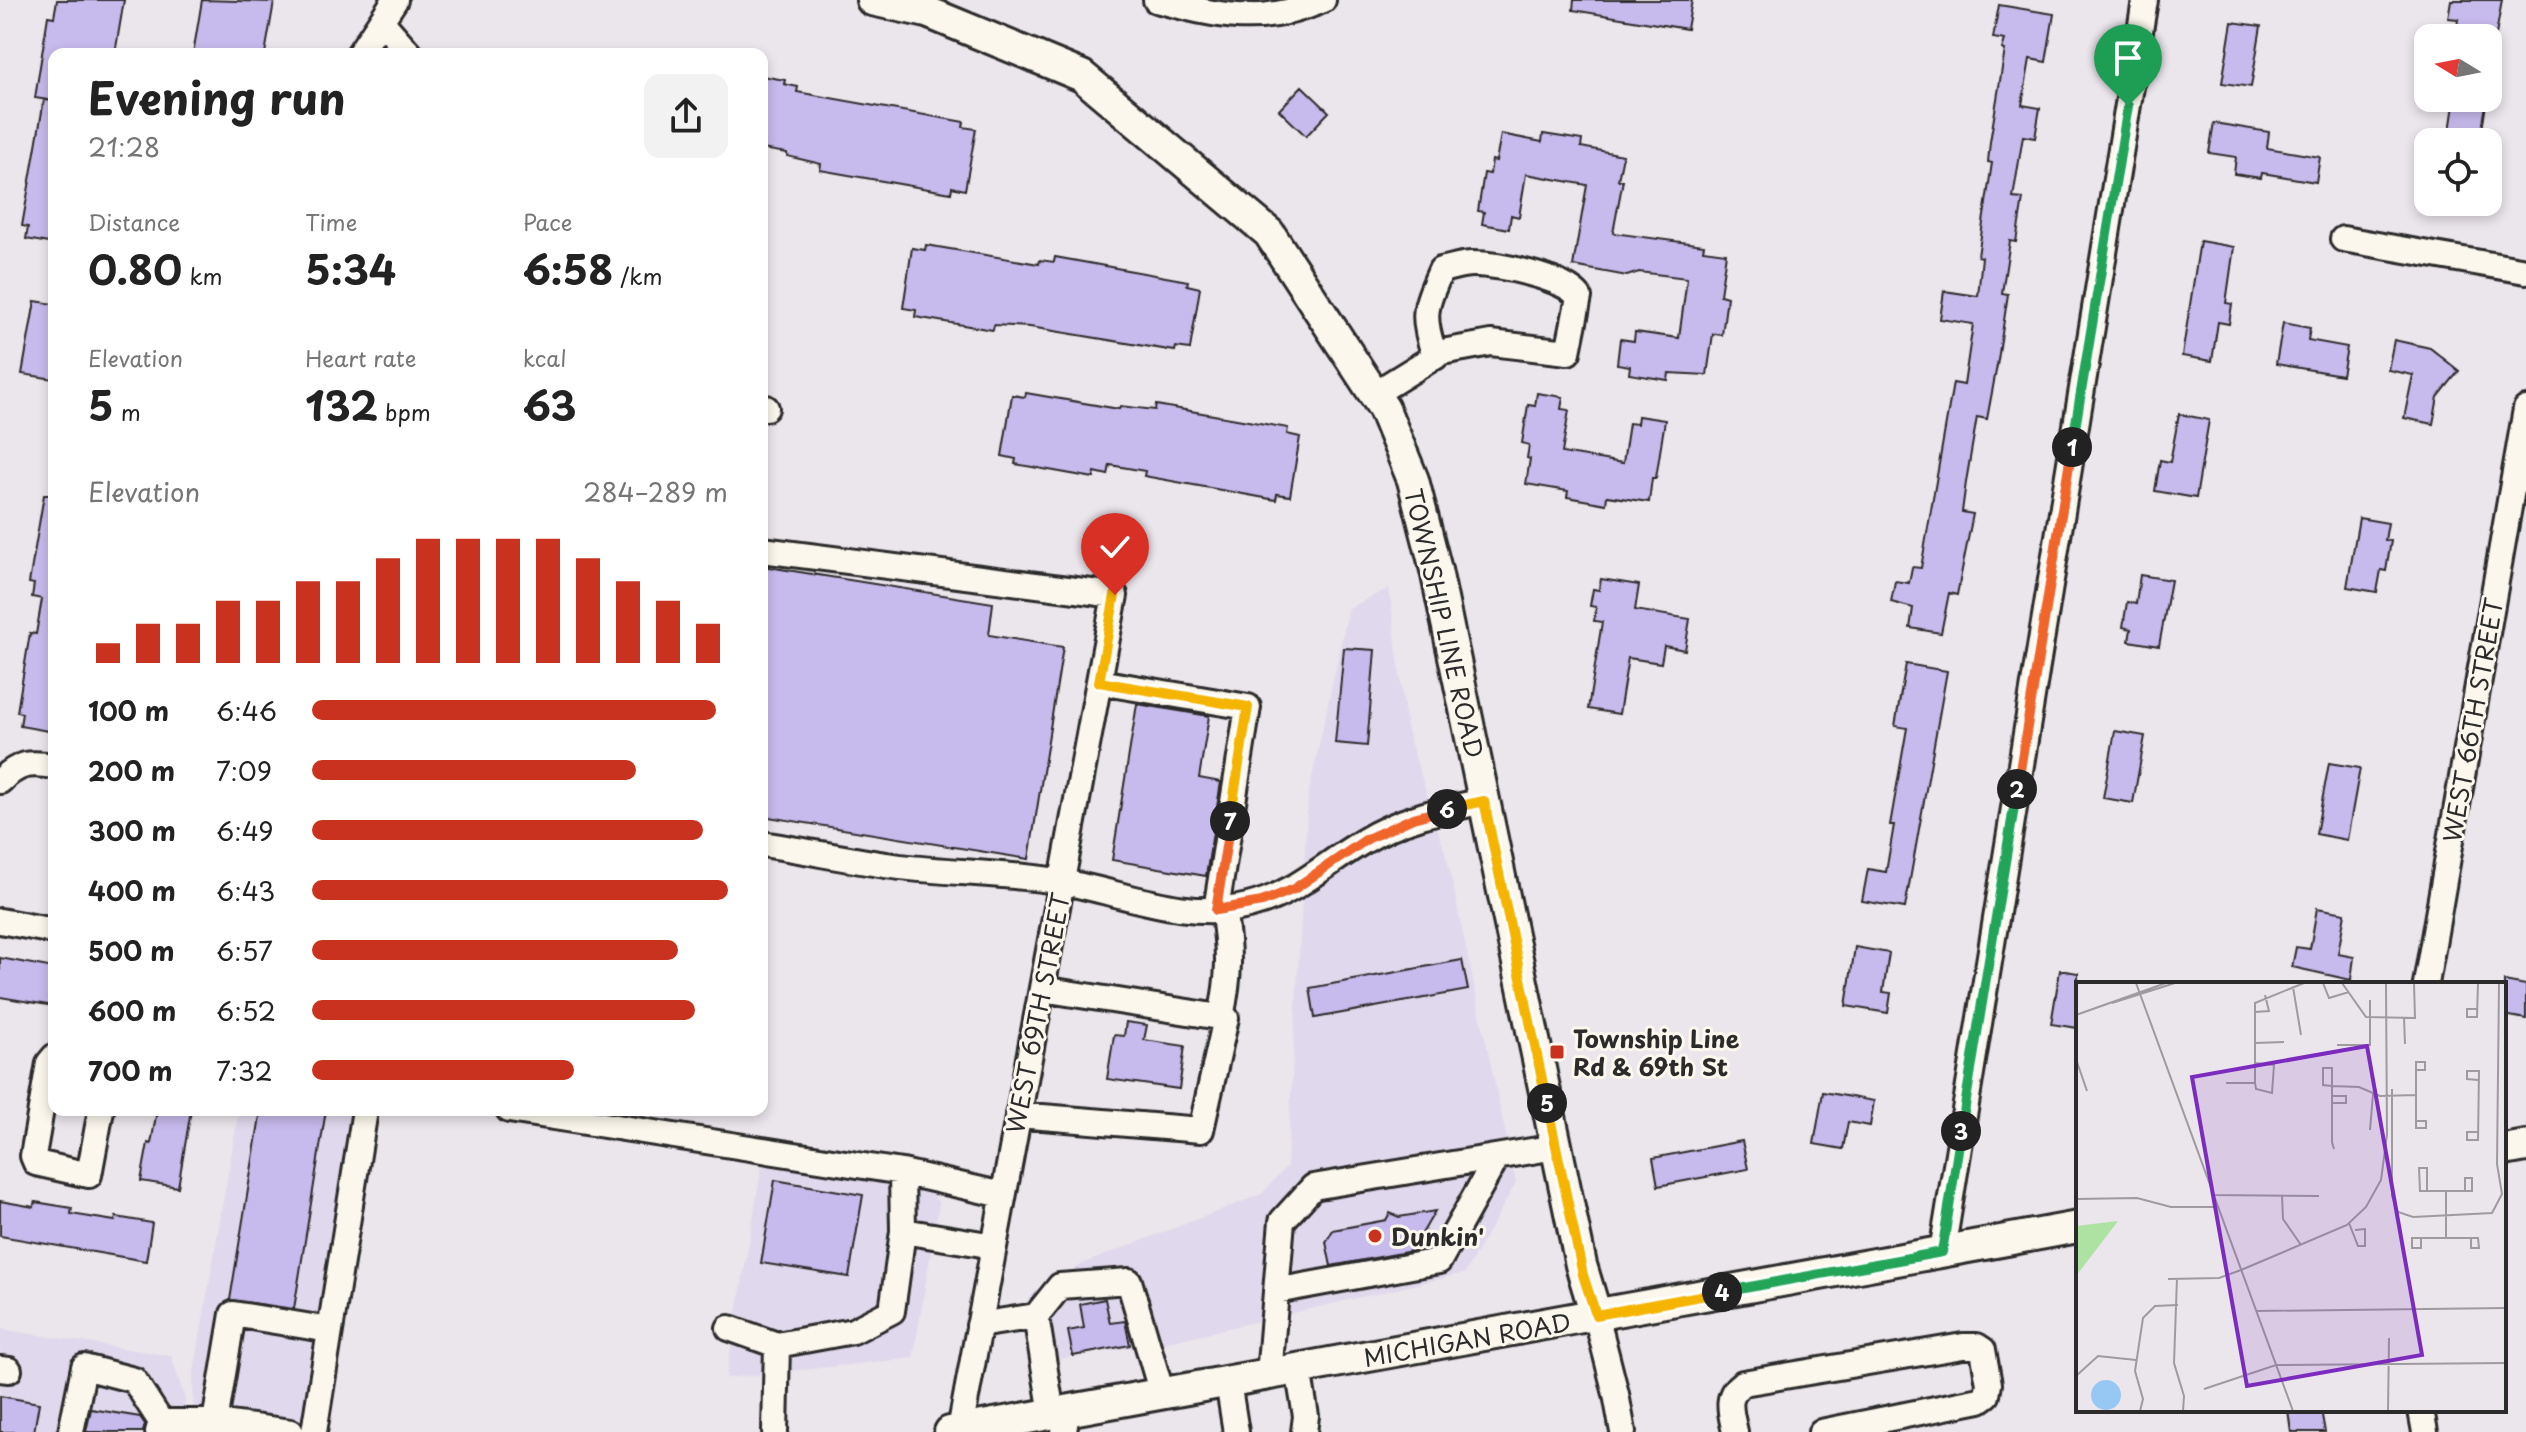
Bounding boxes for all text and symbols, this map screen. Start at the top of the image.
pin [2094,24,2162,106]
north arrow [2414,24,2502,112]
map controls [2414,24,2502,216]
icon: arrive [2106,36,2150,80]
text: Evening run [88,64,346,130]
button: share [644,74,728,158]
text: 21:28 [88,127,160,166]
button: locate [2414,128,2502,216]
text: Distance [88,205,180,238]
text: Time [305,205,357,238]
text: Pace [523,205,572,238]
text: 0.80 [88,238,182,299]
text: 5:34 [305,238,396,299]
text: 6:58 [523,238,613,299]
text: km [182,259,223,292]
text: /km [613,259,662,292]
text: Elevation [88,341,183,374]
text: Heart rate [305,341,416,374]
text: kcal [523,341,567,374]
text: 5 [88,374,114,435]
text: 132 [305,374,378,435]
text: 63 [523,374,577,435]
text: m [114,395,141,428]
text: bpm [378,395,431,428]
pin: 1 [2052,427,2092,467]
text: 1 [2067,430,2077,463]
text: Elevation [88,472,200,511]
text: 284–289 m [583,472,728,511]
street label: TOWNSHIP LINE ROAD [1396,485,1494,761]
pin [1081,513,1149,595]
icon: check [1093,525,1137,569]
street label: WEST 66TH STREET [2433,595,2511,845]
text: 100 m [88,691,169,730]
text: 6:46 [216,691,277,730]
text: 200 m [88,751,175,790]
text: 7:09 [216,751,272,790]
pin: 2 [1997,769,2037,809]
text: 2 [2009,772,2025,805]
pin: 6 [1427,789,1467,829]
text: 6 [1439,792,1455,825]
pin: 7 [1210,801,1250,841]
text: 7 [1224,804,1236,837]
text: 300 m [88,811,176,850]
text: 6:49 [216,811,274,850]
text: 400 m [88,871,176,910]
text: 6:43 [216,871,275,910]
street label: WEST 69TH STREET [996,889,1078,1136]
text: 500 m [88,931,174,970]
text: 6:57 [216,931,273,970]
inset map [2076,982,2506,1412]
text: 600 m [88,991,176,1030]
text: 6:52 [216,991,276,1030]
place label: Township Line Rd & 69th St [1573,1020,1740,1084]
marker: Township Line Rd & 69th St [1548,1043,1566,1061]
text: 700 m [88,1051,173,1090]
text: 7:32 [216,1051,273,1090]
pin: 5 [1527,1083,1567,1123]
text: 5 [1540,1086,1554,1119]
pin: 3 [1941,1111,1981,1151]
text: 3 [1954,1114,1968,1147]
place label: Dunkin' [1391,1218,1484,1254]
marker: Dunkin' [1366,1227,1384,1245]
pin: 4 [1702,1272,1742,1312]
text: 4 [1715,1275,1729,1308]
street label: MICHIGAN ROAD [1361,1303,1573,1375]

